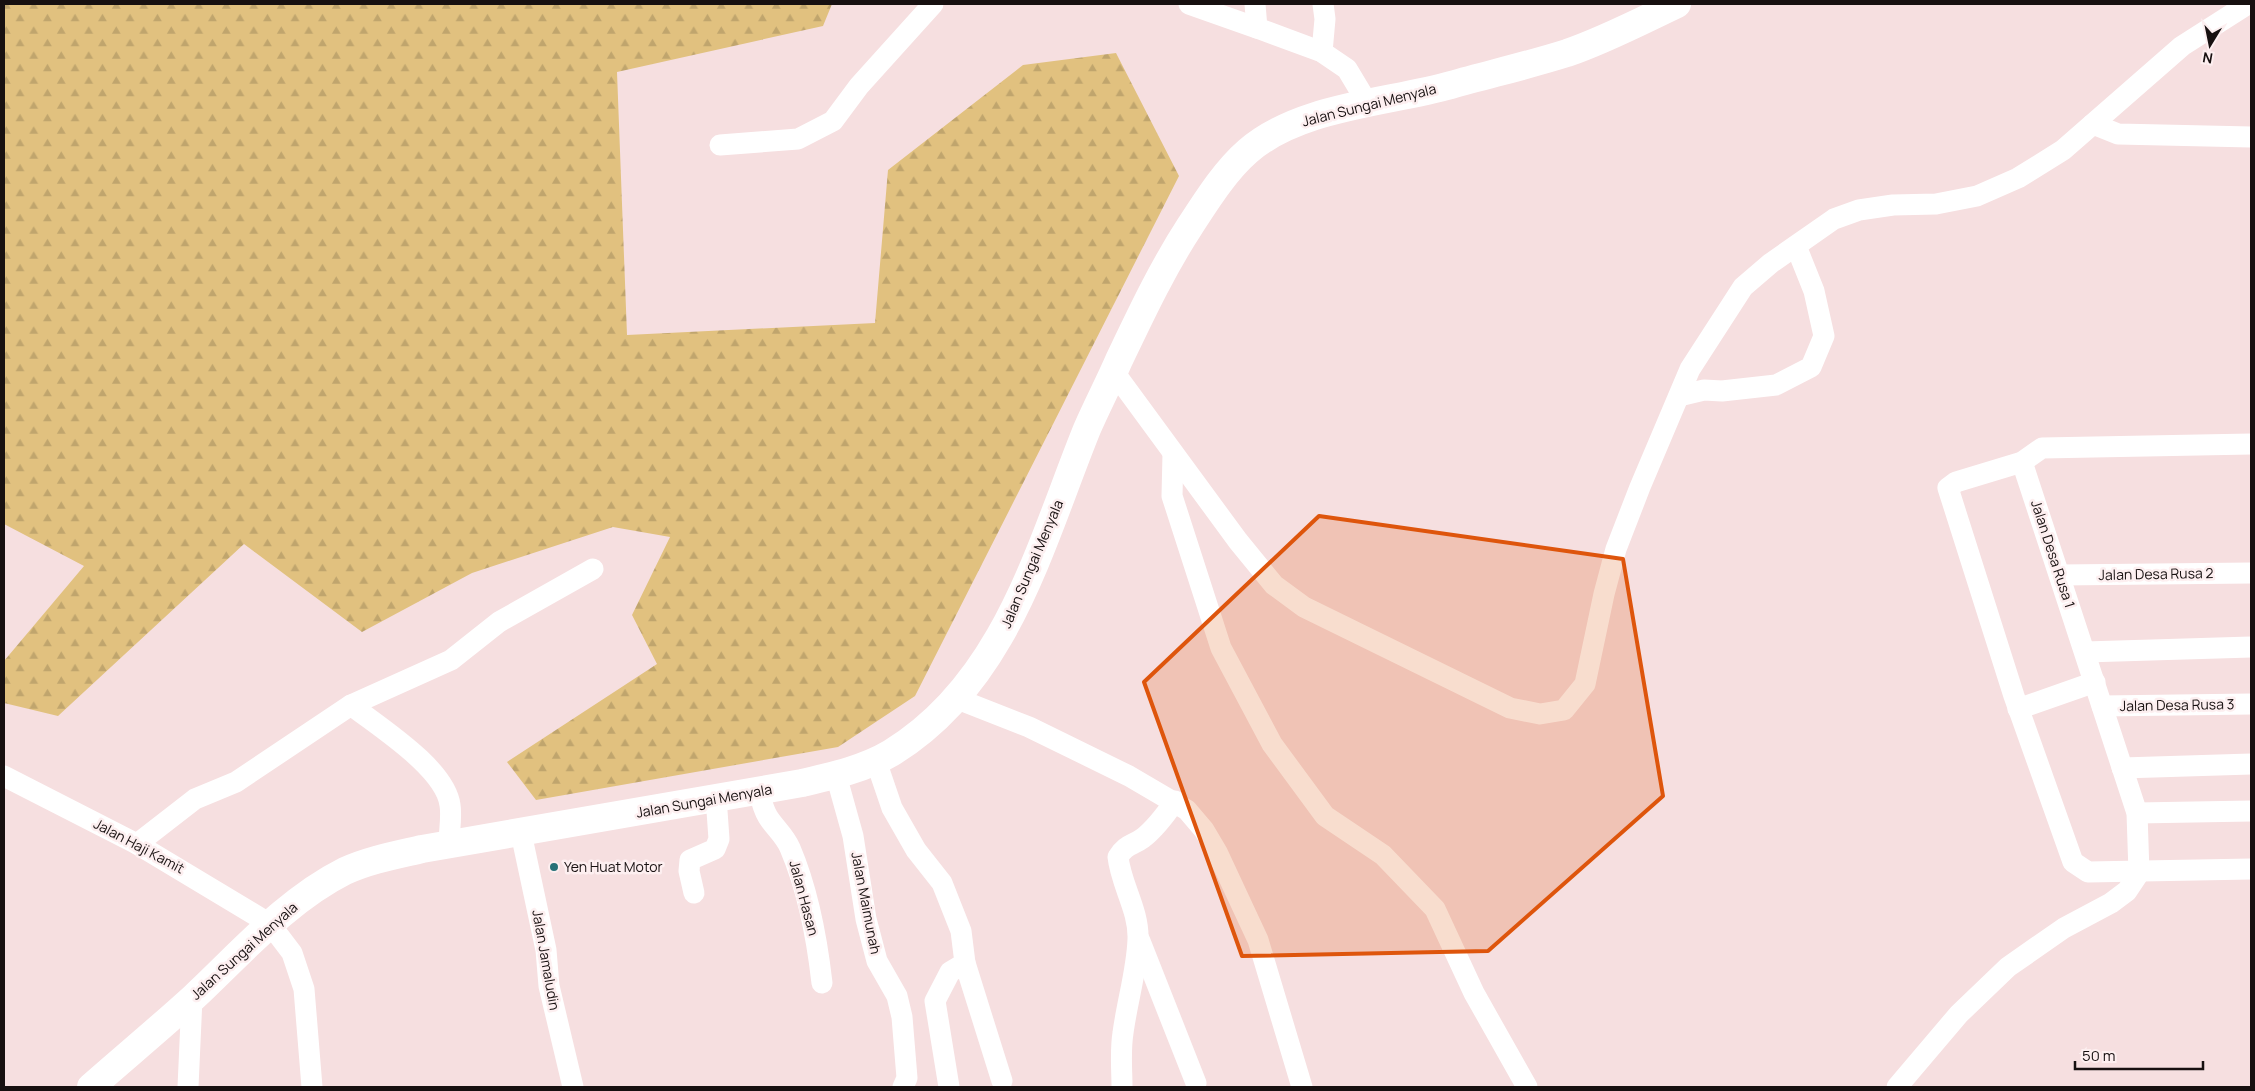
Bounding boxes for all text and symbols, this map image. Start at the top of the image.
north arrow [2185,20,2235,70]
text: N [2201,48,2214,69]
street label: Jalan Sungai Menyala [1300,79,1438,130]
street label: Jalan Sungai Menyala [996,497,1067,631]
street label: Jalan Desa Rusa 1 [2027,497,2080,610]
street label: Jalan Desa Rusa 2 [2098,563,2214,584]
street label: Jalan Desa Rusa 3 [2119,694,2235,715]
street label: Jalan Sungai Menyala [635,779,773,822]
street label: Jalan Haji Kamit [91,814,188,878]
street label: Jalan Maimunah [847,850,886,956]
place label: Yen Huat Motor [564,857,663,876]
street label: Jalan Hasan [785,858,824,938]
marker: Yen Huat Motor [548,861,560,873]
street label: Jalan Sungai Menyala [186,898,301,1004]
street label: Jalan Jamaludin [528,908,565,1012]
scale bar [2075,1038,2202,1070]
text: 50 m [2082,1045,2116,1066]

